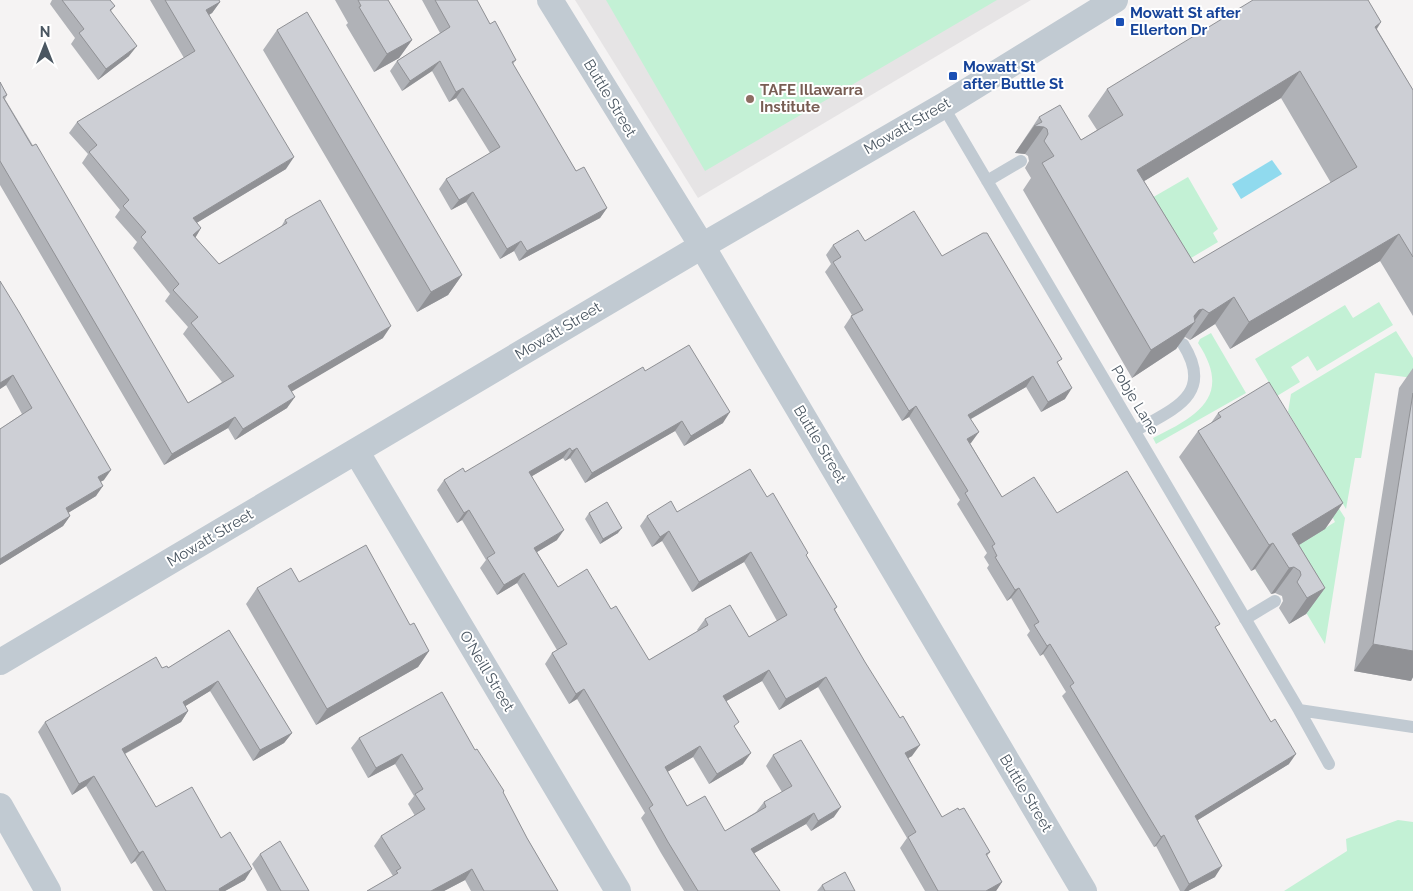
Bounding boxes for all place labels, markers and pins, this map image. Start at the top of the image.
place label: Mowatt St after Ellerton Dr [1130,4,1241,39]
marker: Mowatt St after Ellerton Dr [1114,16,1126,28]
place label: Mowatt St after Buttle St [963,58,1064,93]
marker: Mowatt St after Buttle St [947,70,959,82]
place label: TAFE Illawarra Institute [760,81,863,116]
marker: TAFE Illawarra Institute [744,93,756,105]

